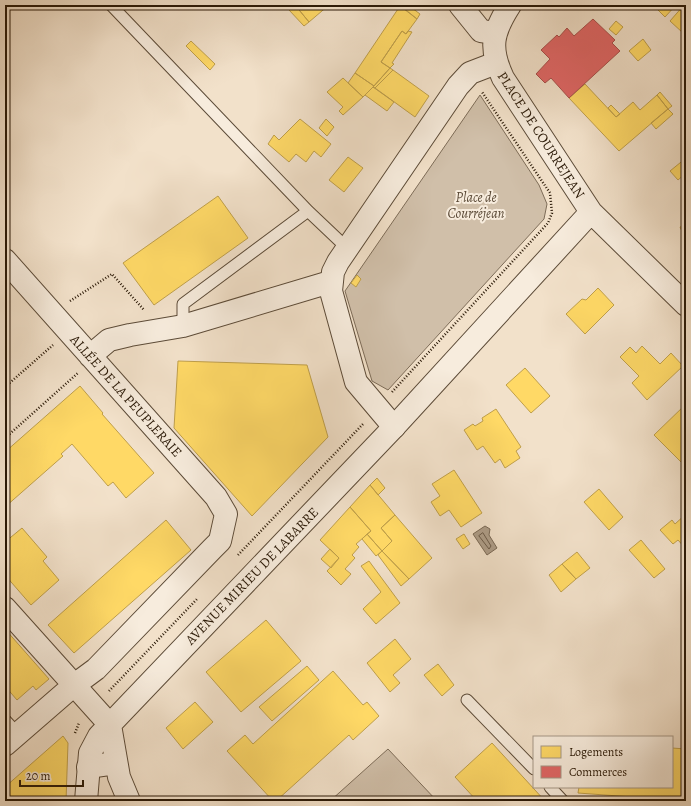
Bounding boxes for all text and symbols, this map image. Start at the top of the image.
street label: PLACE DE COURREJEAN [493,68,589,202]
park label: Place de Courréjean [447,188,505,223]
street label: ALLÉE DE LA PEUPLERAIE [65,330,186,461]
street label: AVENUE MIRIEU DE LABARRE [180,503,323,650]
legend [533,736,673,788]
text: Logements [569,744,623,760]
scale bar [20,762,83,788]
text: Commerces [569,764,627,780]
text: 20 m [26,768,50,784]

